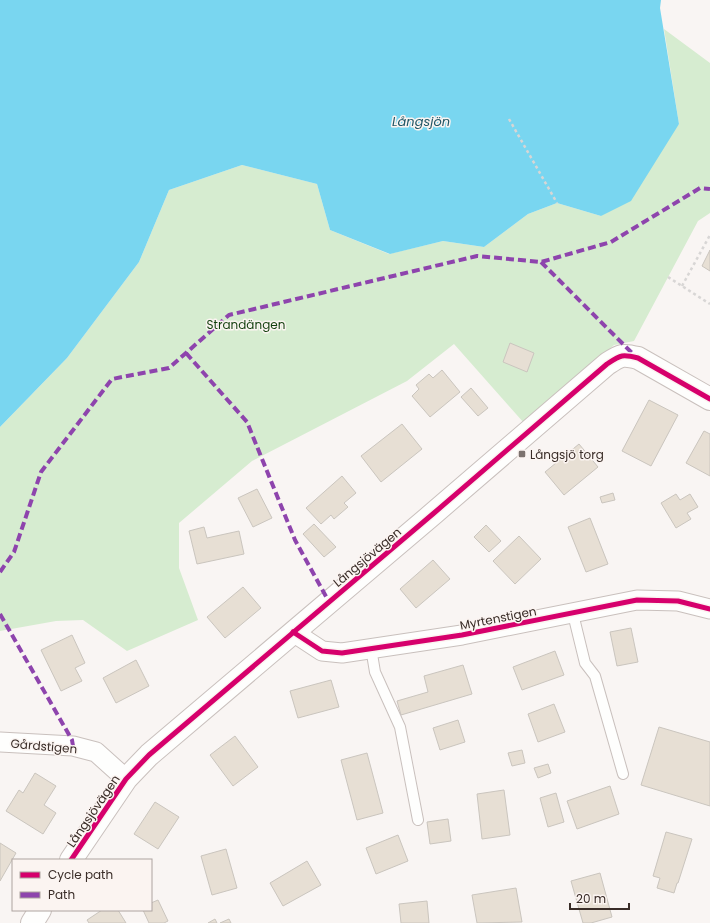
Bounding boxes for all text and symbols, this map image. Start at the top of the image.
water label: Långsjön [392,112,450,131]
park label: Strandängen [207,316,285,333]
place label: Långsjö torg [530,446,604,463]
marker: Långsjö torg [517,449,527,459]
street label: Långsjövägen [329,523,405,591]
street label: Myrtenstigen [458,602,538,634]
street label: Gårdstigen [10,735,78,757]
street label: Långsjövägen [62,771,124,851]
legend [12,859,152,911]
text: Cycle path [48,866,113,883]
scale bar [570,885,629,911]
text: Path [48,886,75,903]
text: 20 m [576,890,606,907]

